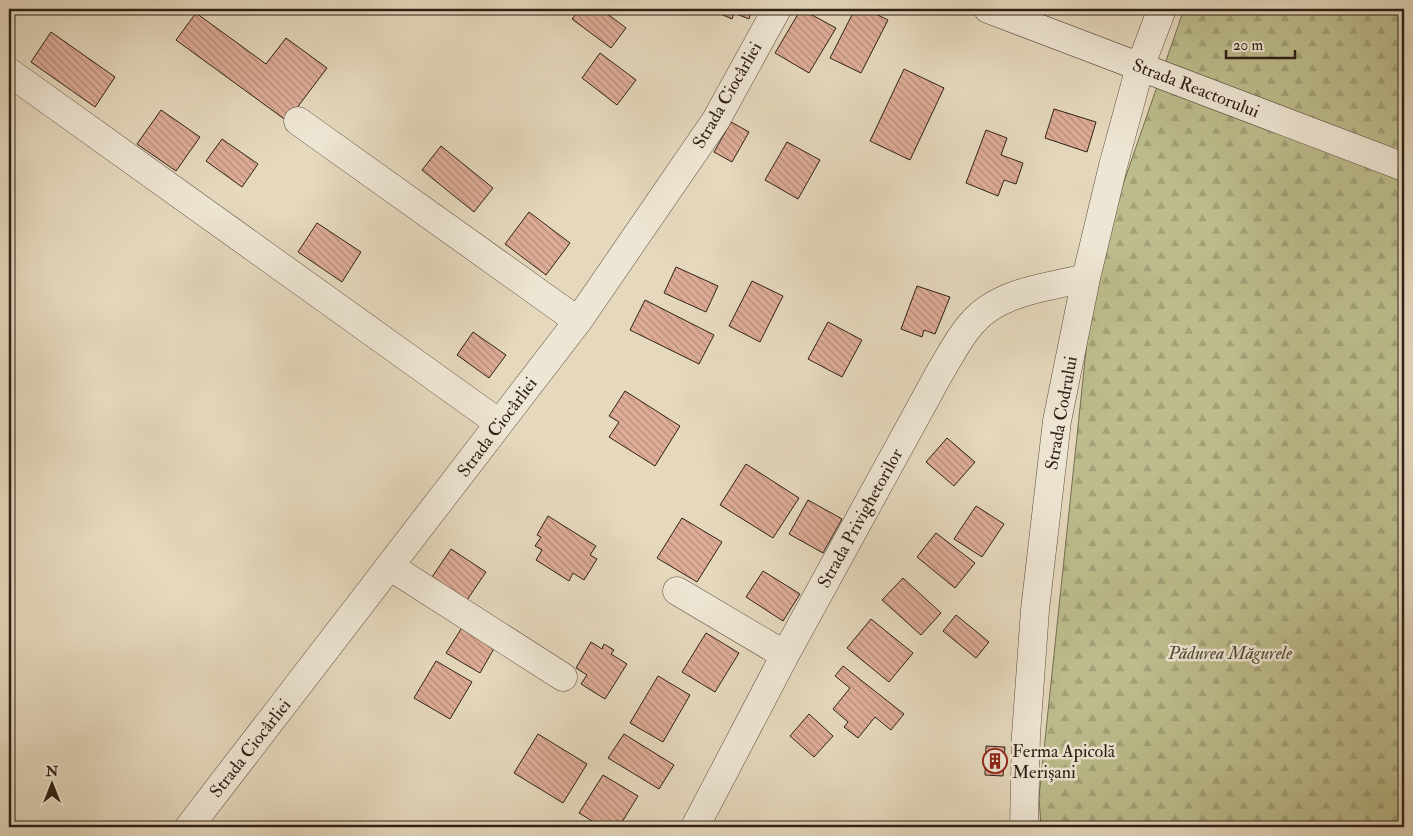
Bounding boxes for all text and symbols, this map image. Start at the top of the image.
scale bar [1226,28,1294,60]
text: 20 m [1233,36,1263,55]
street label: Strada Ciocârliei [688,38,767,153]
street label: Strada Reactorului [1129,54,1263,123]
street label: Strada Codrului [1040,354,1083,472]
street label: Strada Ciocârliei [452,373,543,482]
street label: Strada Privighetorilor [813,444,908,592]
park label: Pădurea Măgurele [1167,642,1293,665]
street label: Strada Ciocârliei [205,694,296,802]
place label: Ferma Apicolă Merișani [1012,740,1116,784]
building icon: Ferma Apicolă Merișani [982,748,1008,774]
north arrow [28,758,78,808]
text: N [45,763,59,780]

